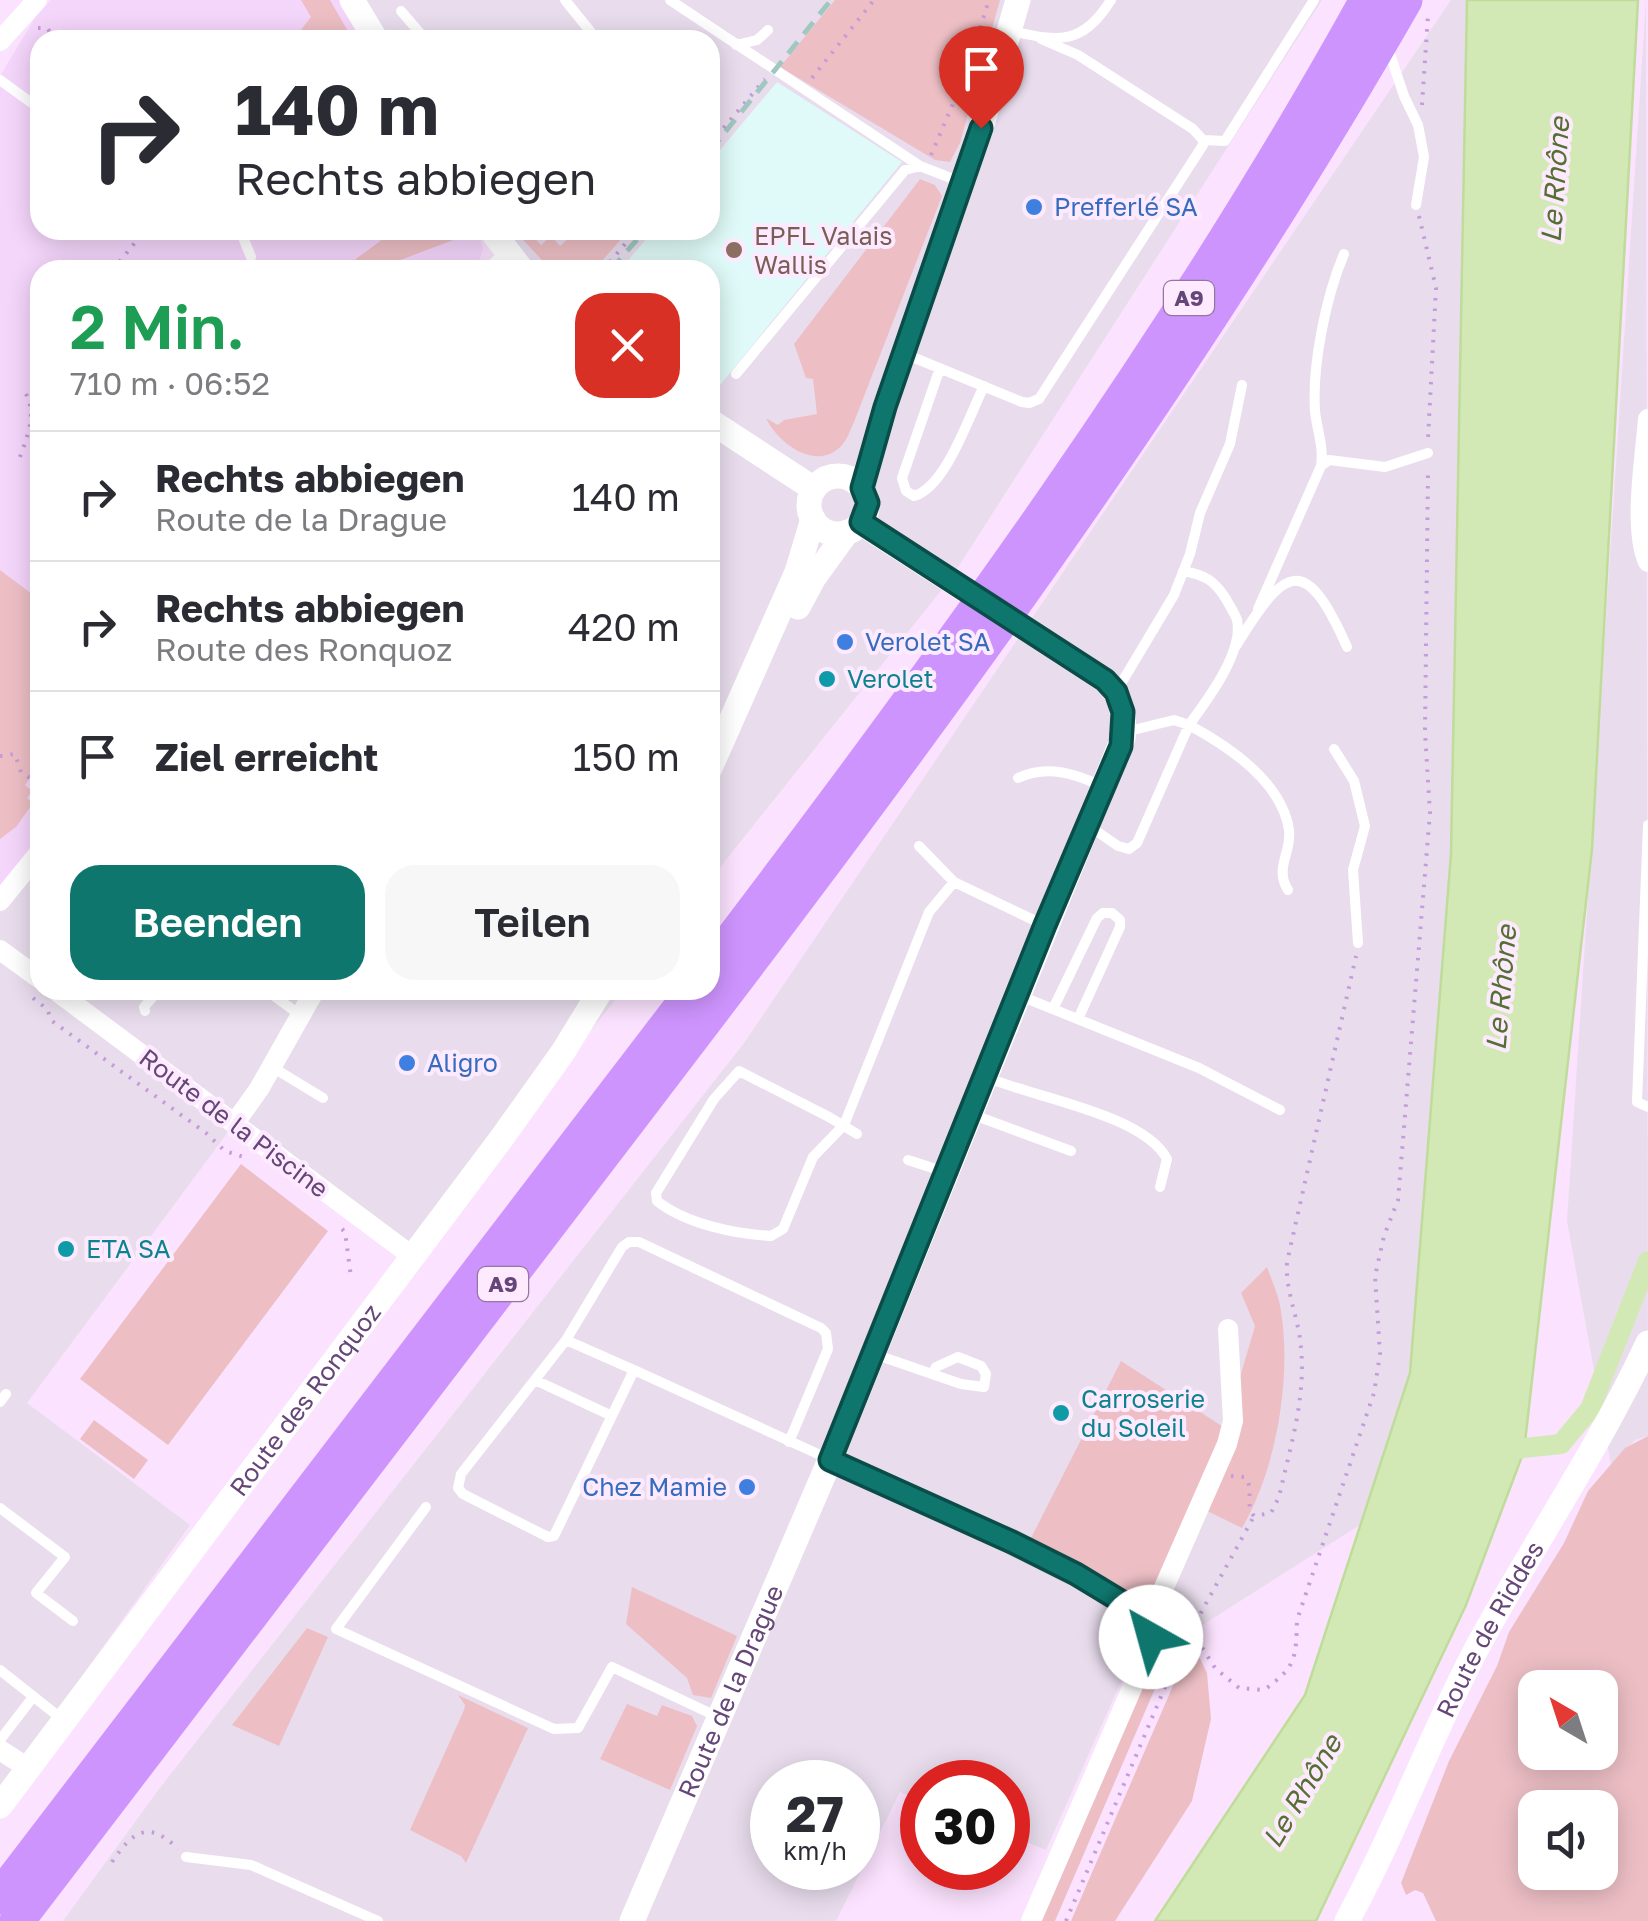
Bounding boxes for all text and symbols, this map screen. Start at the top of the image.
pin [939,26,1024,129]
icon: arrive [954,41,1009,96]
text: 140 m [235,66,439,150]
icon: right [70,70,200,200]
water label: Le Rhône [1534,114,1575,244]
text: Rechts abbiegen [235,151,597,205]
place label: Prefferlé SA [1054,191,1198,222]
marker: Prefferlé SA [1023,196,1045,218]
place label: EPFL Valais Wallis [754,220,892,280]
marker: EPFL Valais Wallis [723,239,745,261]
road number: A9 [1164,281,1214,315]
text: 2 Min. [70,290,245,362]
button: close [575,293,680,398]
text: 710 m · 06:52 [70,364,270,402]
text: Rechts abbiegen [155,455,464,500]
icon: right [70,469,125,524]
text: 140 m [572,474,680,519]
text: Route de la Drague [155,500,447,538]
text: Rechts abbiegen [155,585,464,630]
icon: right [70,599,125,654]
text: 420 m [568,604,680,649]
place label: Verolet SA [865,626,991,657]
text: Route des Ronquoz [155,630,452,668]
marker: Verolet SA [834,631,856,653]
place label: Verolet [847,663,934,694]
marker: Verolet [816,668,838,690]
icon: arrive [70,729,125,784]
text: Ziel erreicht [155,734,378,779]
text: 150 m [573,734,680,779]
button: Beenden [70,865,365,980]
button: Teilen [385,865,680,980]
water label: Le Rhône [1479,922,1523,1052]
street label: Route de la Piscine [134,1041,335,1204]
place label: Aligro [427,1047,498,1078]
marker: Aligro [396,1052,418,1074]
place label: ETA SA [86,1233,171,1264]
marker: ETA SA [55,1238,77,1260]
road number: A9 [478,1267,528,1301]
street label: Route des Ronquoz [222,1297,387,1502]
place label: Carroserie du Soleil [1081,1383,1205,1443]
marker: Carroserie du Soleil [1050,1402,1072,1424]
place label: Chez Mamie [582,1471,727,1502]
marker: Chez Mamie [736,1476,758,1498]
street label: Route de Riddes [1429,1535,1550,1722]
street label: Route de la Drague [671,1580,790,1802]
position arrow [1099,1585,1203,1689]
north arrow [1518,1670,1618,1770]
map controls [1518,1670,1618,1890]
water label: Le Rhône [1255,1727,1349,1853]
speed limit sign: 30 [900,1760,1030,1890]
text: 27 [786,1783,844,1843]
button: sound [1518,1790,1618,1890]
text: km/h [783,1835,847,1866]

